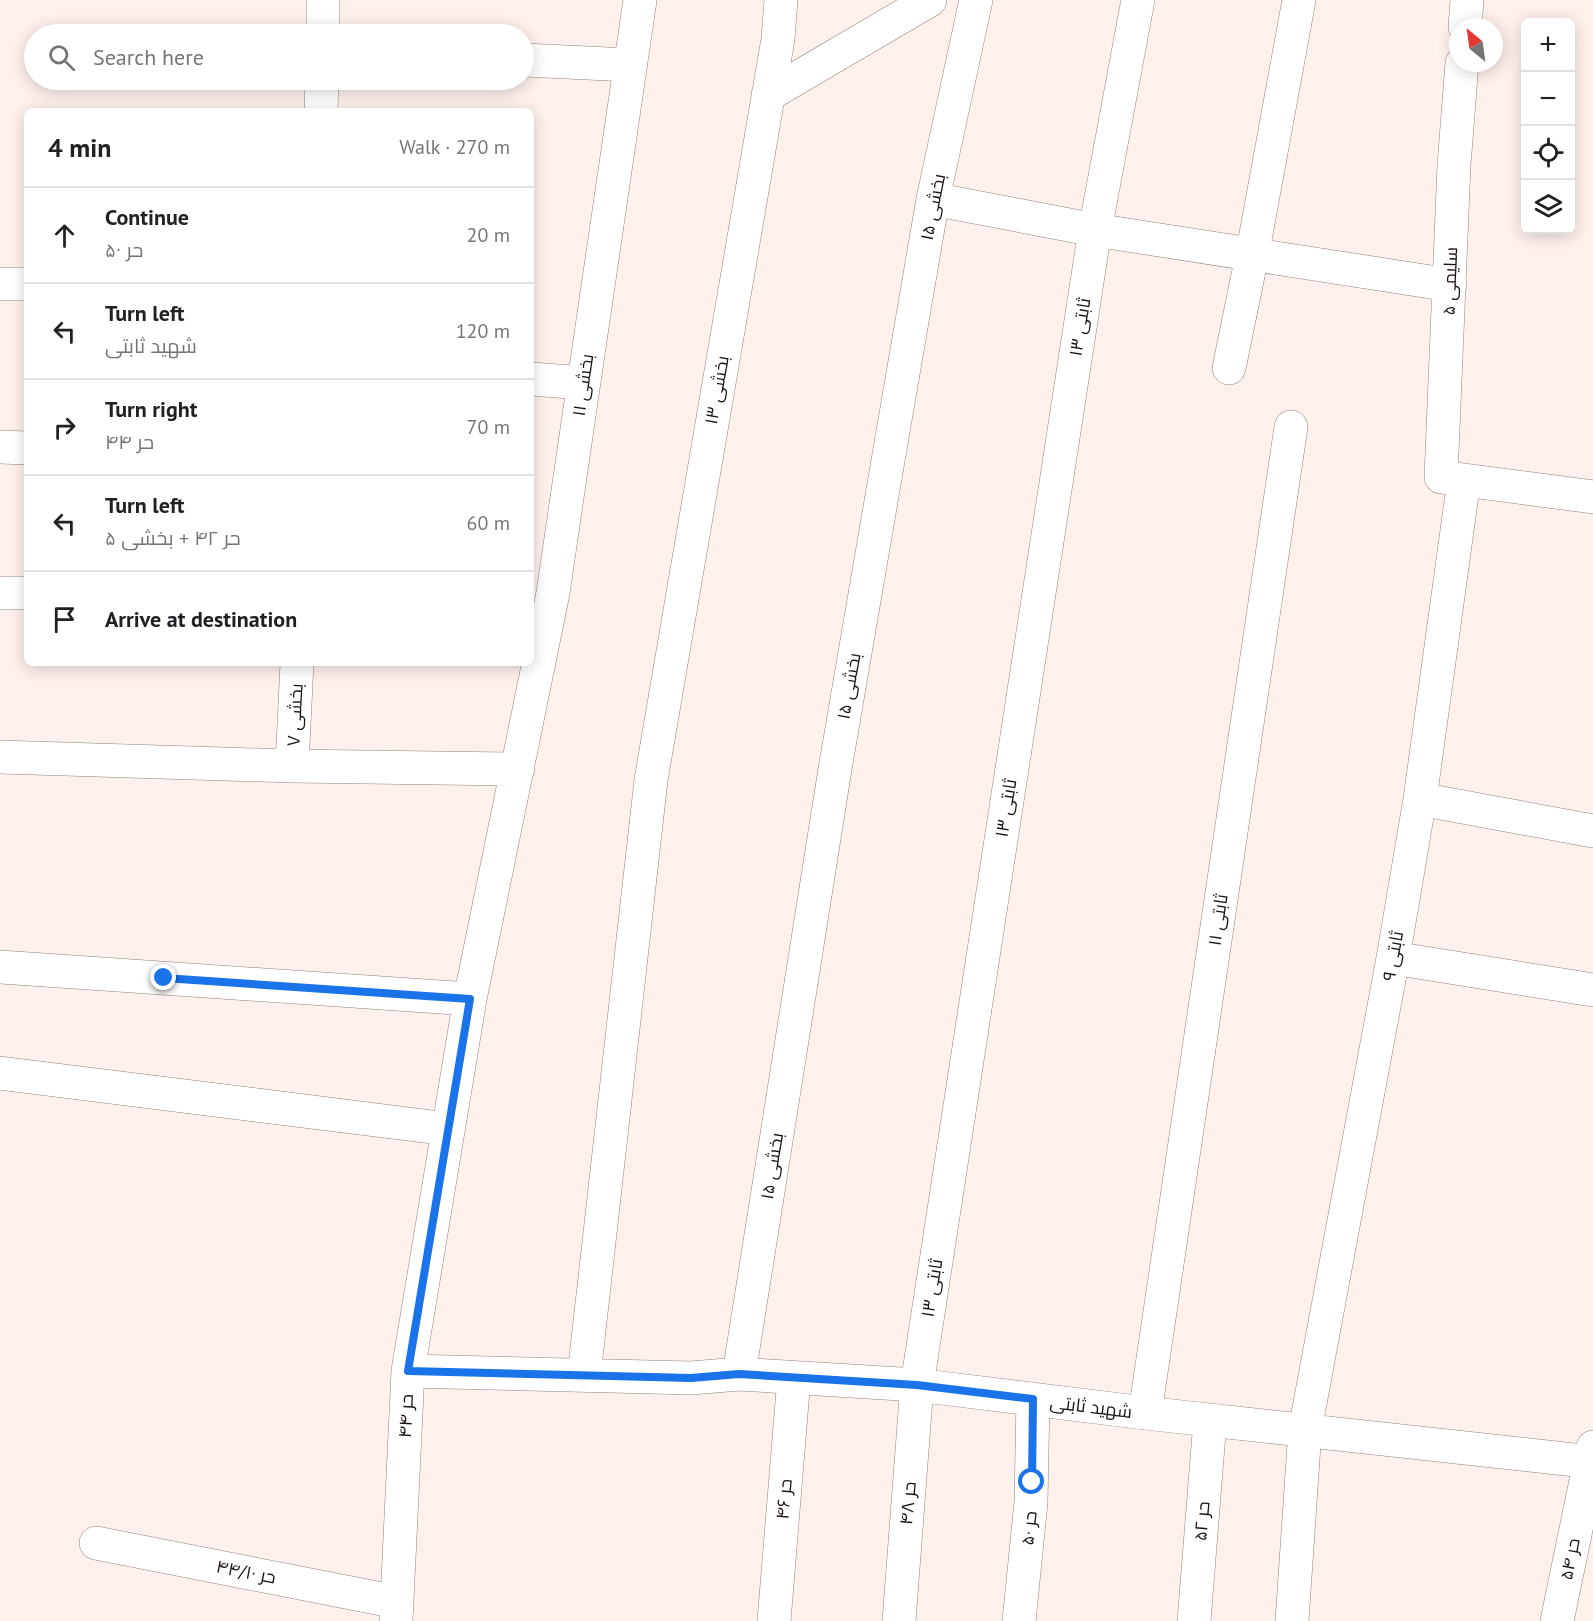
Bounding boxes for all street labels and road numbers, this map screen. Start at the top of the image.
street label: بخشی ۱۵ [915,172,950,242]
street label: سلیمی ۵ [1437,246,1462,316]
street label: ثابتی ۱۳ [1064,296,1095,358]
street label: بخشی ۱۱ [567,352,598,418]
street label: بخشی ۱۳ [699,354,734,426]
street label: بخشی ۱۵ [831,651,866,721]
street label: بخشی ۷ [281,683,308,747]
street label: ثابتی ۱۳ [990,777,1021,839]
street label: ثابتی ۱۱ [1202,892,1233,947]
street label: ثابتی ۹ [1377,929,1408,983]
street label: بخشی ۱۵ [755,1131,788,1201]
street label: ثابتی ۱۳ [916,1257,947,1319]
street label: شهید ثابتی [1049,1390,1133,1423]
street label: حر ۴۴ [393,1393,418,1439]
street label: حر ۴۶ [770,1478,797,1520]
street label: حر ۴۸ [894,1480,921,1526]
street label: حر ۵۲ [1188,1500,1215,1542]
street label: حر ۵۰ [1015,1510,1042,1546]
street label: حر ۵۴ [1554,1536,1585,1582]
street label: حر ۴۴/۱۰ [214,1554,278,1589]

